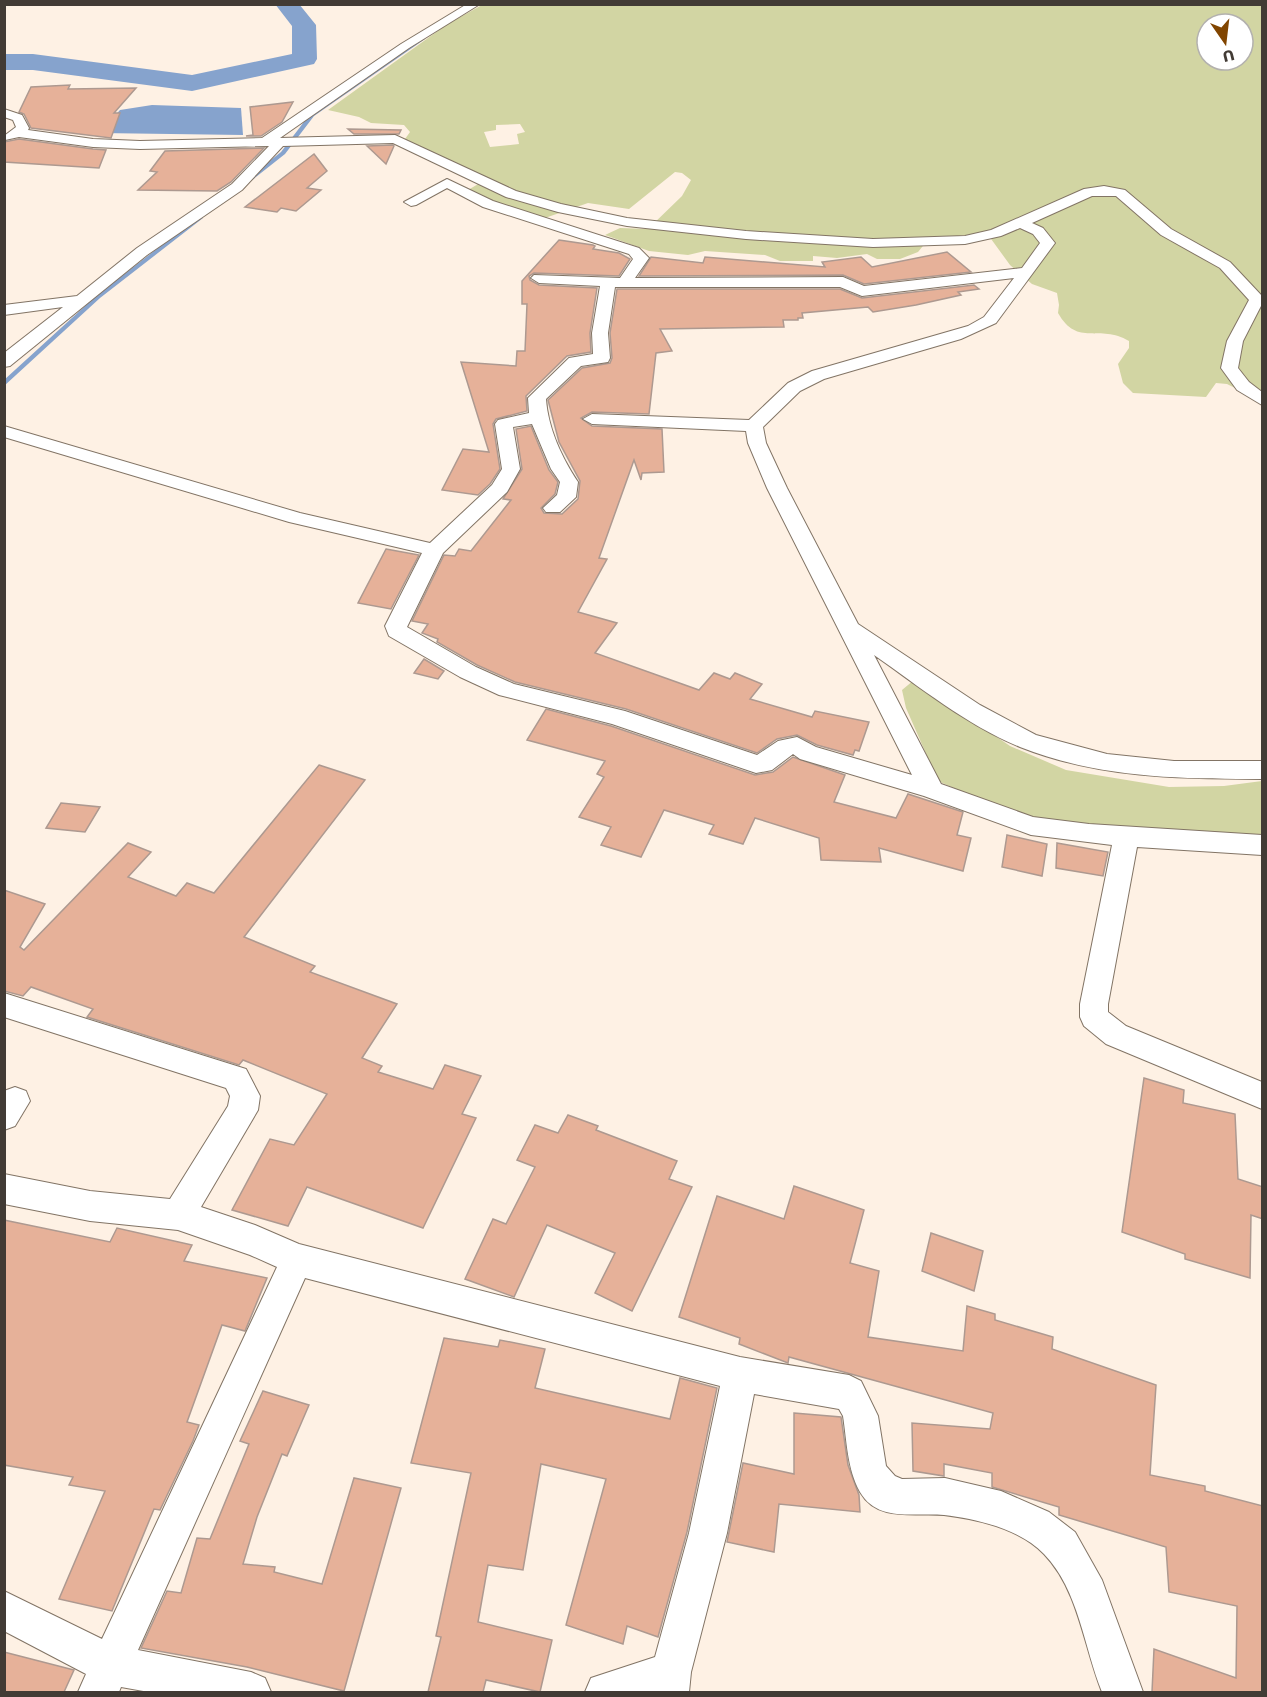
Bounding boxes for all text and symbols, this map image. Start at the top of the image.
north arrow [1195,12,1255,72]
text: U [1221,45,1236,67]

